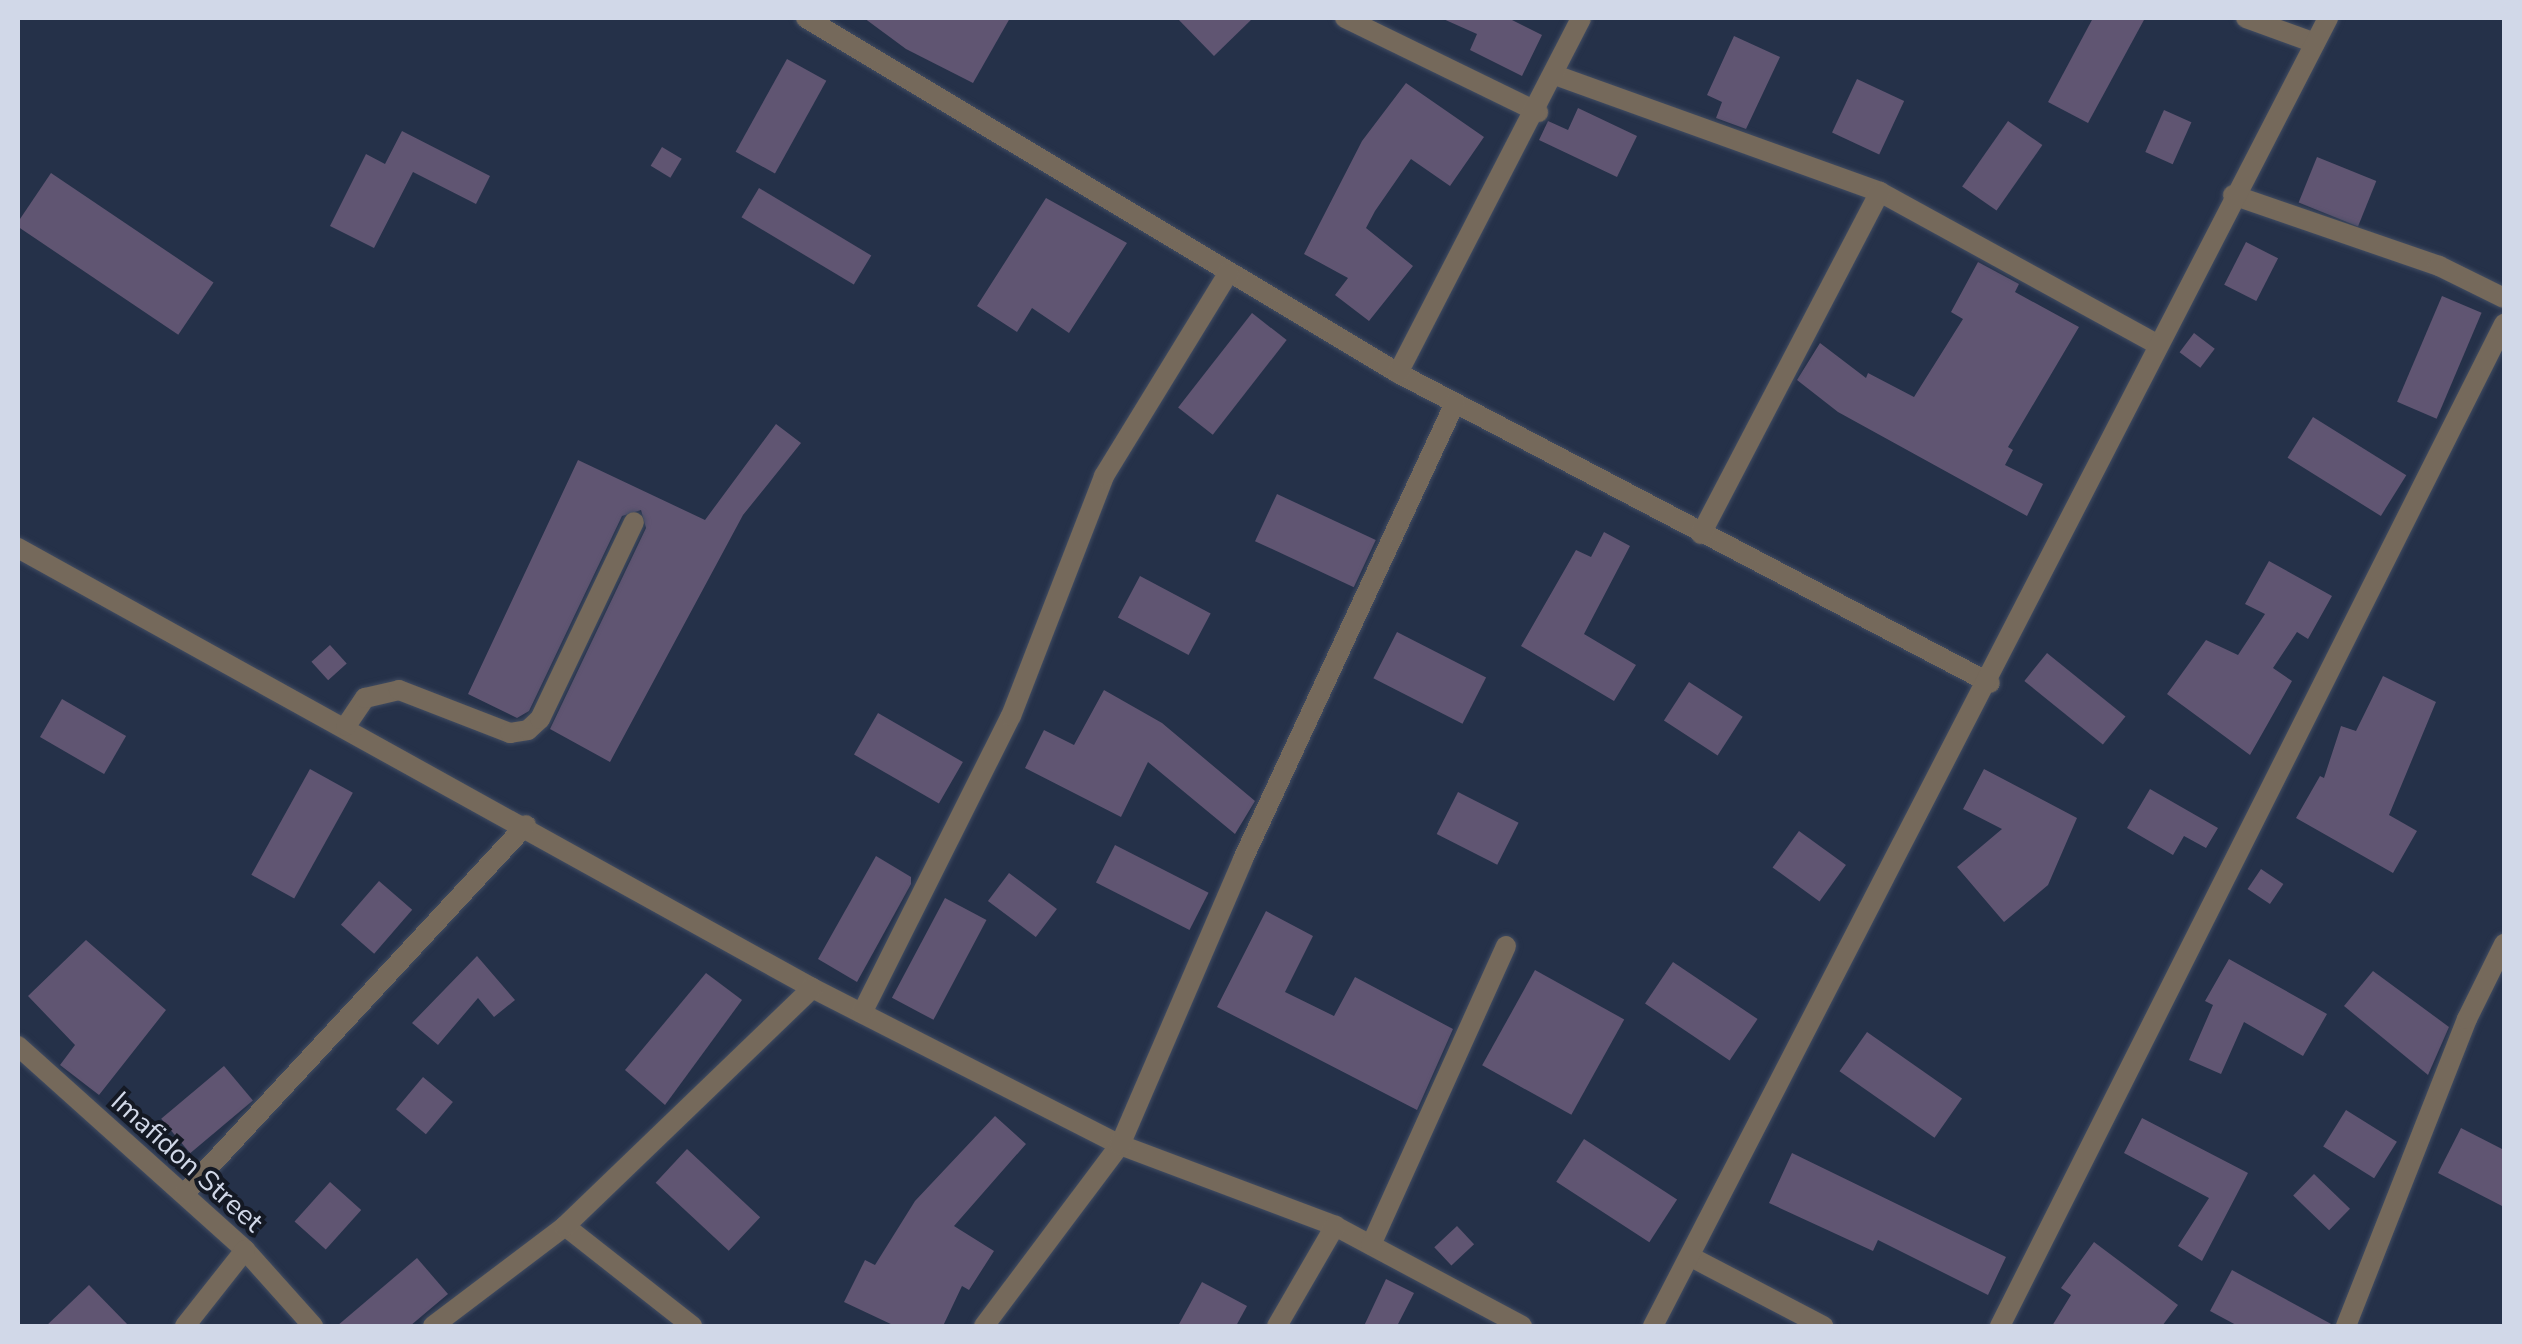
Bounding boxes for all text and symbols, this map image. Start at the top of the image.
street label: Imafidon Street [104,1085,270,1239]

